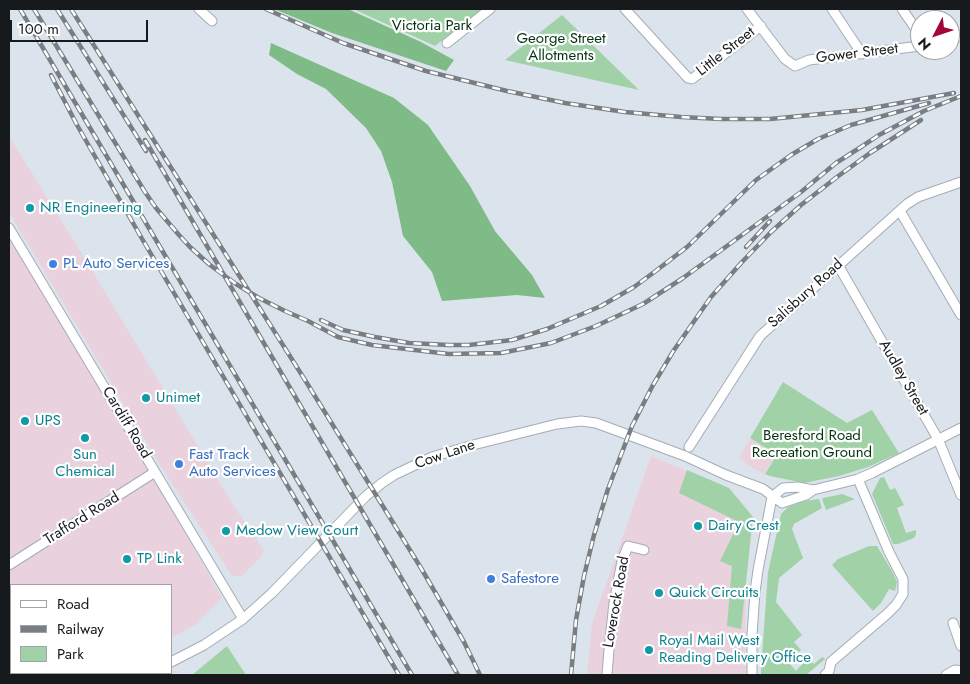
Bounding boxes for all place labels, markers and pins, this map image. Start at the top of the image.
place label: NR Engineering [40,199,142,217]
marker: NR Engineering [24,202,36,214]
place label: PL Auto Services [63,255,169,273]
marker: PL Auto Services [47,258,59,270]
place label: Unimet [156,389,200,407]
marker: Unimet [140,392,152,404]
place label: UPS [35,412,61,430]
marker: UPS [19,415,31,427]
marker: Sun Chemical [79,432,91,444]
place label: Sun Chemical [55,446,115,481]
place label: Fast Track Auto Services [189,446,276,481]
marker: Fast Track Auto Services [173,458,185,470]
place label: Dairy Crest [708,517,779,535]
marker: Dairy Crest [692,520,704,532]
place label: Medow View Court [236,522,358,540]
marker: Medow View Court [220,525,232,537]
place label: TP Link [137,550,182,568]
marker: TP Link [121,553,133,565]
place label: Safestore [501,570,559,588]
marker: Safestore [485,573,497,585]
place label: Quick Circuits [669,584,759,602]
marker: Quick Circuits [653,587,665,599]
place label: Royal Mail West Reading Delivery Office [659,632,811,667]
marker: Royal Mail West Reading Delivery Office [643,644,655,656]

